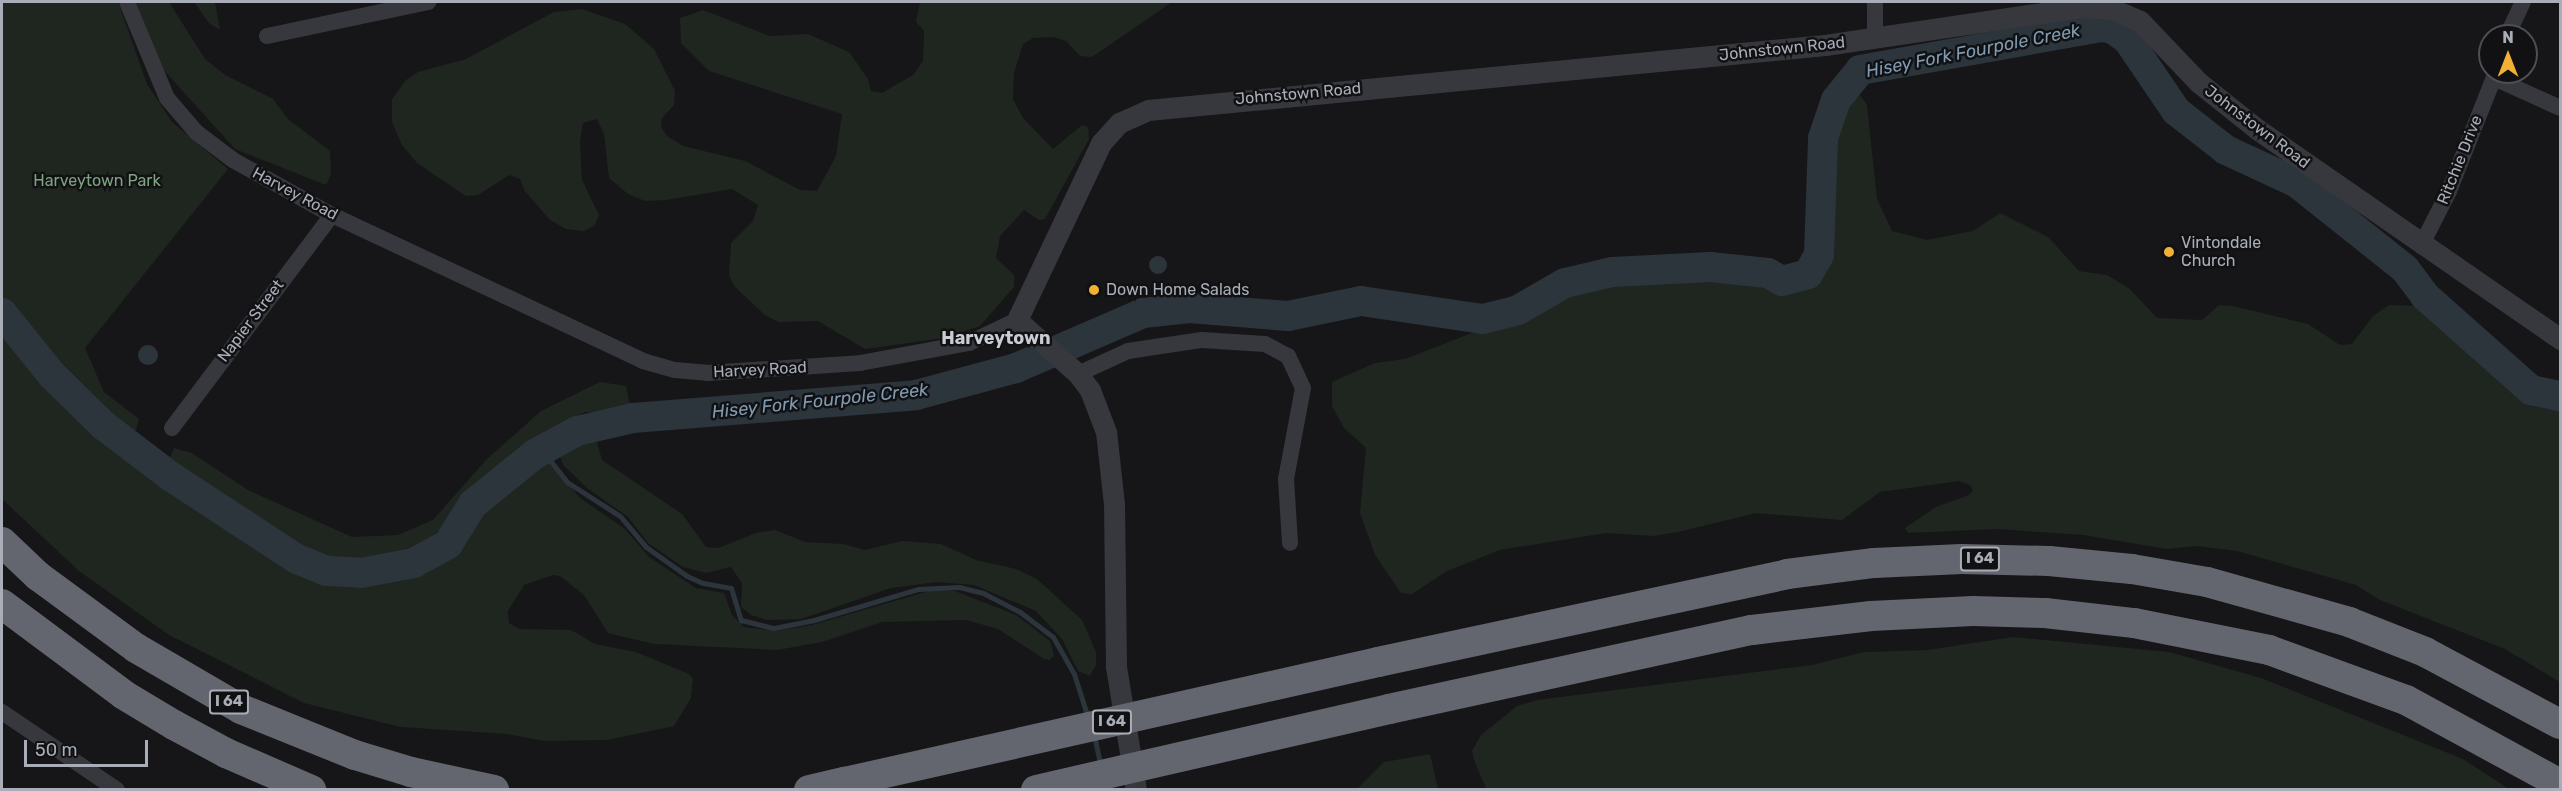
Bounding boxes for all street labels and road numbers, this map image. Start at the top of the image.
street label: Johnstown Road [1718,33,1846,65]
street label: Johnstown Road [1234,79,1362,109]
street label: Johnstown Road [2201,81,2313,173]
street label: Ritchie Drive [2433,113,2487,207]
street label: Harvey Road [249,163,341,225]
street label: Napier Street [214,276,288,366]
street label: Harvey Road [712,358,808,382]
road number: I 64 [1959,547,2001,571]
road number: I 64 [208,690,250,714]
road number: I 64 [1091,710,1133,734]

